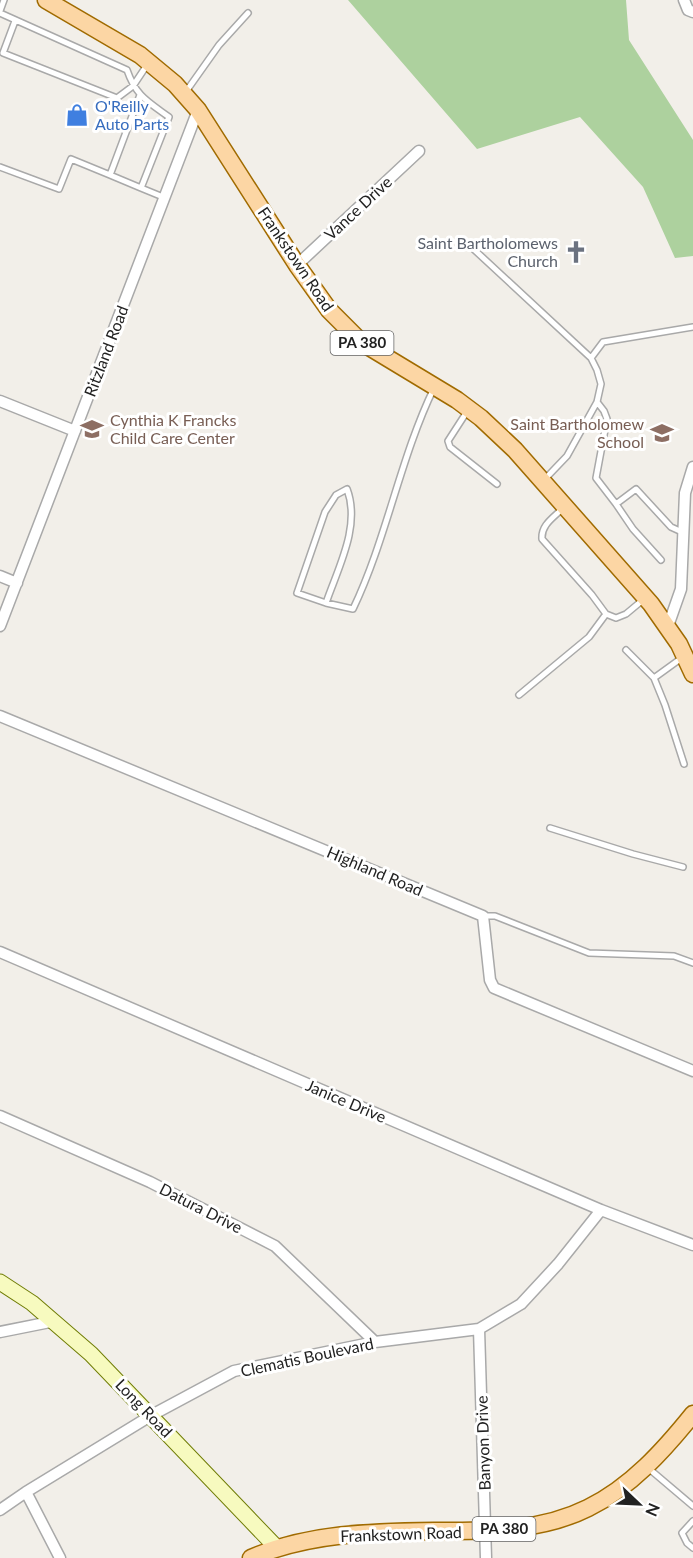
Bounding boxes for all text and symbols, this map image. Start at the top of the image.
place label: O'Reilly Auto Parts [95,96,169,133]
shop icon: O'Reilly Auto Parts [64,102,90,128]
street label: Vance Drive [320,172,395,243]
street label: Frankstown Road [255,203,338,314]
place label: Saint Bartholomews Church [417,233,558,270]
church icon: Saint Bartholomews Church [563,239,589,265]
street label: Ritzland Road [79,303,132,399]
road number: PA 380 [330,331,394,355]
place label: Cynthia K Francks Child Care Center [110,410,236,447]
place label: Saint Bartholomew School [510,414,644,451]
school or university icon: Cynthia K Francks Child Care Center [79,416,105,442]
school or university icon: Saint Bartholomew School [649,420,675,446]
street label: Highland Road [324,842,426,899]
street label: Janice Drive [303,1075,389,1126]
street label: Datura Drive [157,1179,246,1237]
street label: Clematis Boulevard [239,1333,375,1380]
street label: Long Road [112,1375,177,1441]
street label: Banyon Drive [471,1395,494,1491]
north arrow [609,1474,669,1534]
text: N [642,1501,664,1519]
road number: PA 380 [472,1517,536,1541]
street label: Frankstown Road [340,1522,462,1545]

